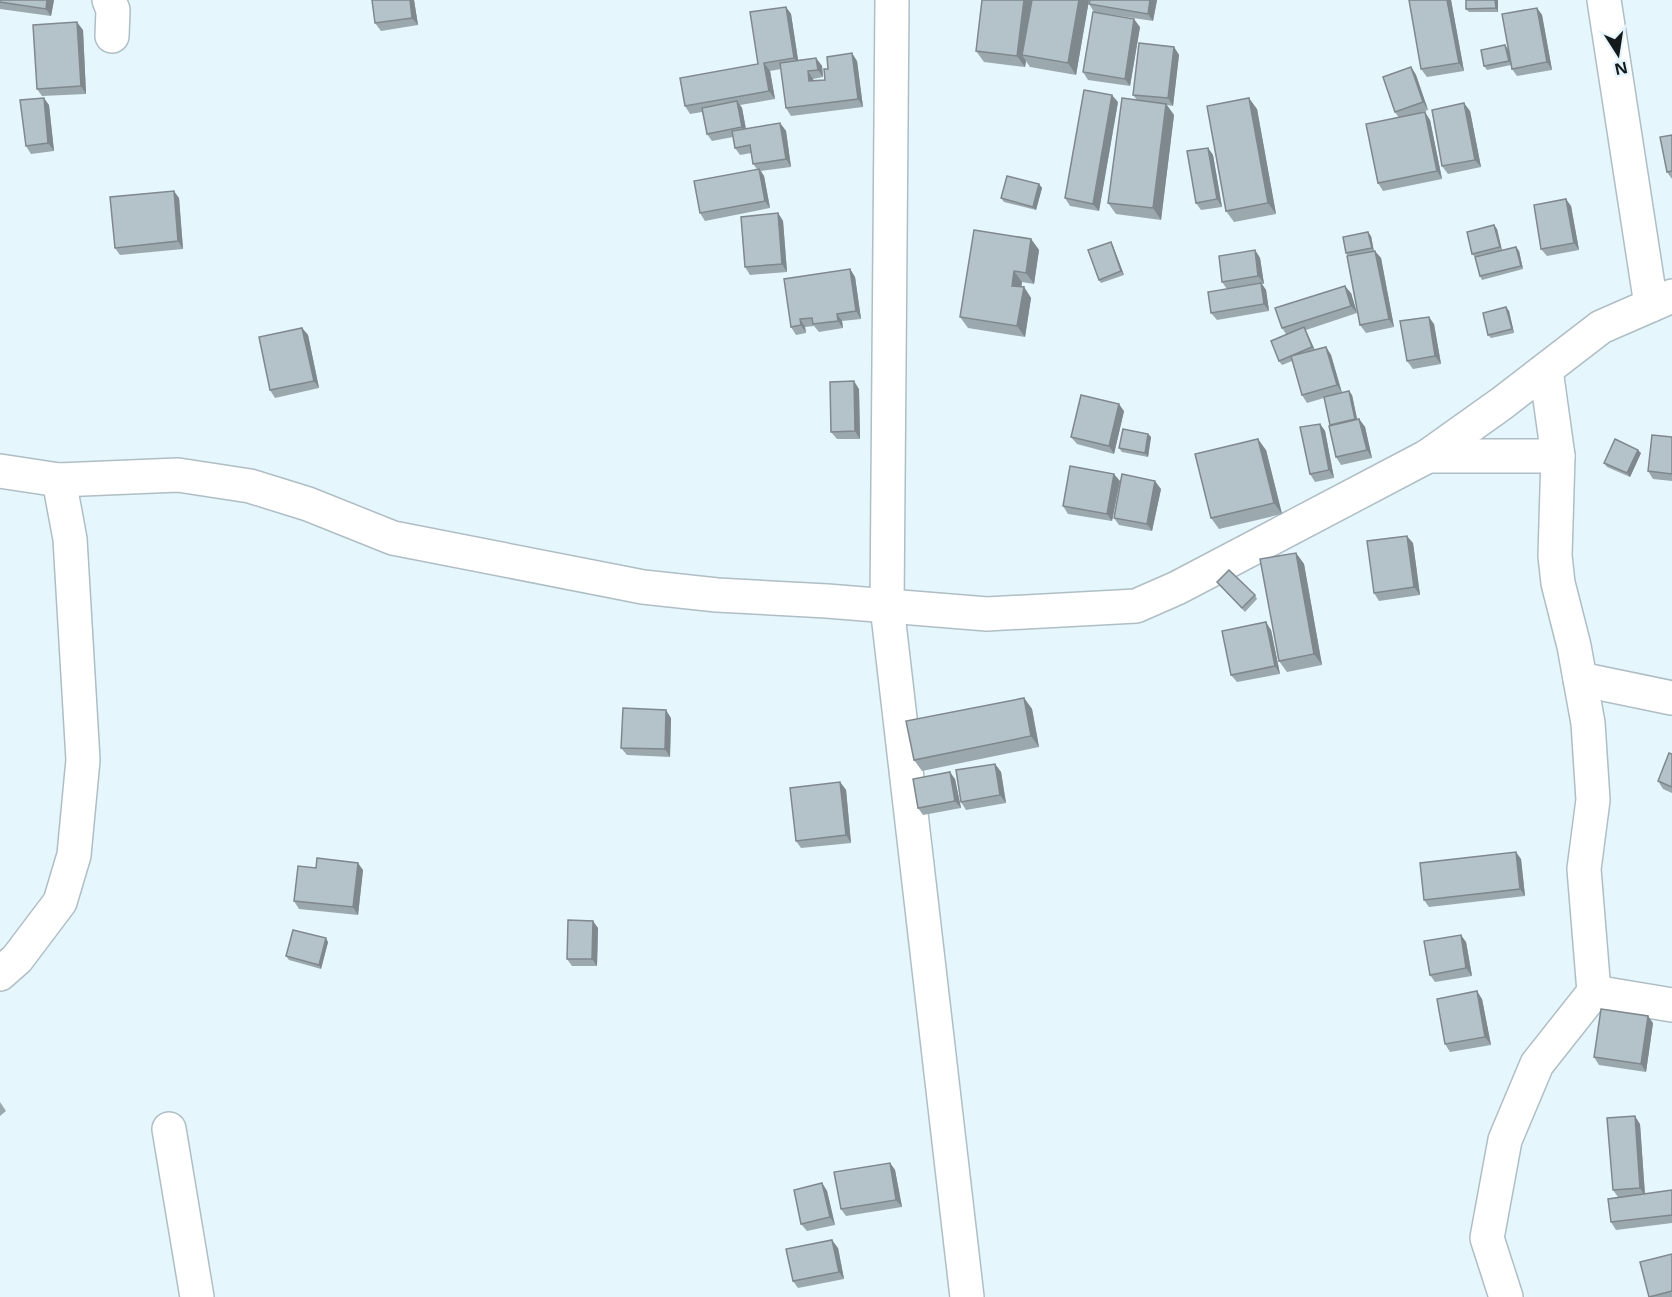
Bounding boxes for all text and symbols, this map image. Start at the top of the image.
north arrow [1588,24,1648,84]
text: N [1612,57,1630,81]

